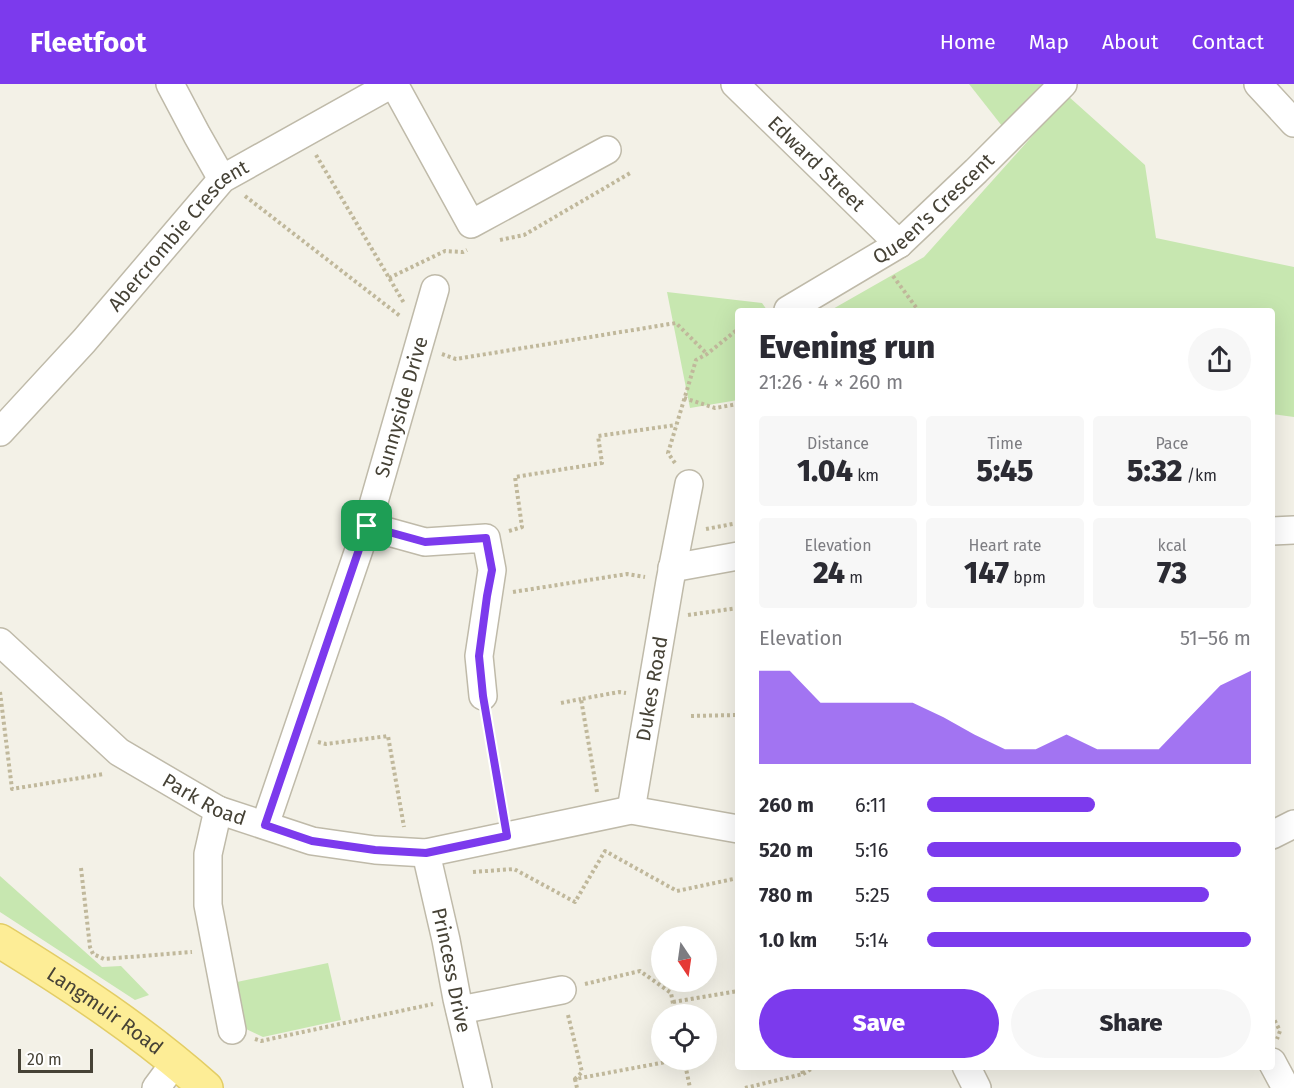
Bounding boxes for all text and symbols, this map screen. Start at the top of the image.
text: Fleetfoot [30,26,146,59]
text: Home [940,29,996,55]
text: Map [1029,29,1069,55]
text: About [1102,29,1159,55]
text: Contact [1192,29,1264,55]
street label: Edward Street [763,111,871,217]
street label: Queen's Crescent [868,148,999,269]
street label: Abercrombie Crescent [103,154,253,316]
text: Evening run [759,327,935,367]
button: share [1188,328,1251,391]
street label: Sunnyside Drive [370,333,433,480]
text: 21:26 · 4 × 260 m [759,370,903,394]
text: Distance [807,434,869,453]
text: Time [987,434,1023,453]
text: Pace [1155,434,1189,453]
text: 1.04 [797,453,853,489]
text: 5:45 [977,453,1033,489]
text: 5:32 [1127,453,1182,489]
text: km [853,466,879,485]
text: /km [1182,466,1217,485]
pin [341,500,392,551]
icon: arrive [350,509,383,542]
text: Elevation [804,536,872,555]
text: Heart rate [969,536,1041,555]
text: kcal [1158,536,1186,555]
text: 24 [813,555,845,591]
text: 147 [964,555,1009,591]
text: 73 [1157,555,1187,591]
text: m [845,568,863,587]
text: bpm [1009,568,1046,587]
text: Elevation [759,626,843,650]
text: 51–56 m [1180,626,1251,650]
street label: Dukes Road [631,634,672,743]
street label: Park Road [158,768,249,830]
text: 260 m [759,793,814,817]
text: 6:11 [855,793,887,817]
text: 520 m [759,838,813,862]
text: 5:16 [855,838,888,862]
text: 780 m [759,883,813,907]
text: 5:25 [855,883,890,907]
street label: Princess Drive [427,905,477,1035]
north arrow [651,926,717,992]
map controls [651,926,717,1070]
text: 1.0 km [759,928,817,952]
text: 5:14 [855,928,888,952]
street label: Langmuir Road [43,962,168,1060]
button: Save [759,989,999,1058]
button: Share [1011,989,1251,1058]
button: locate [651,1004,717,1070]
scale bar [18,1046,93,1074]
text: 20 m [27,1050,62,1069]

